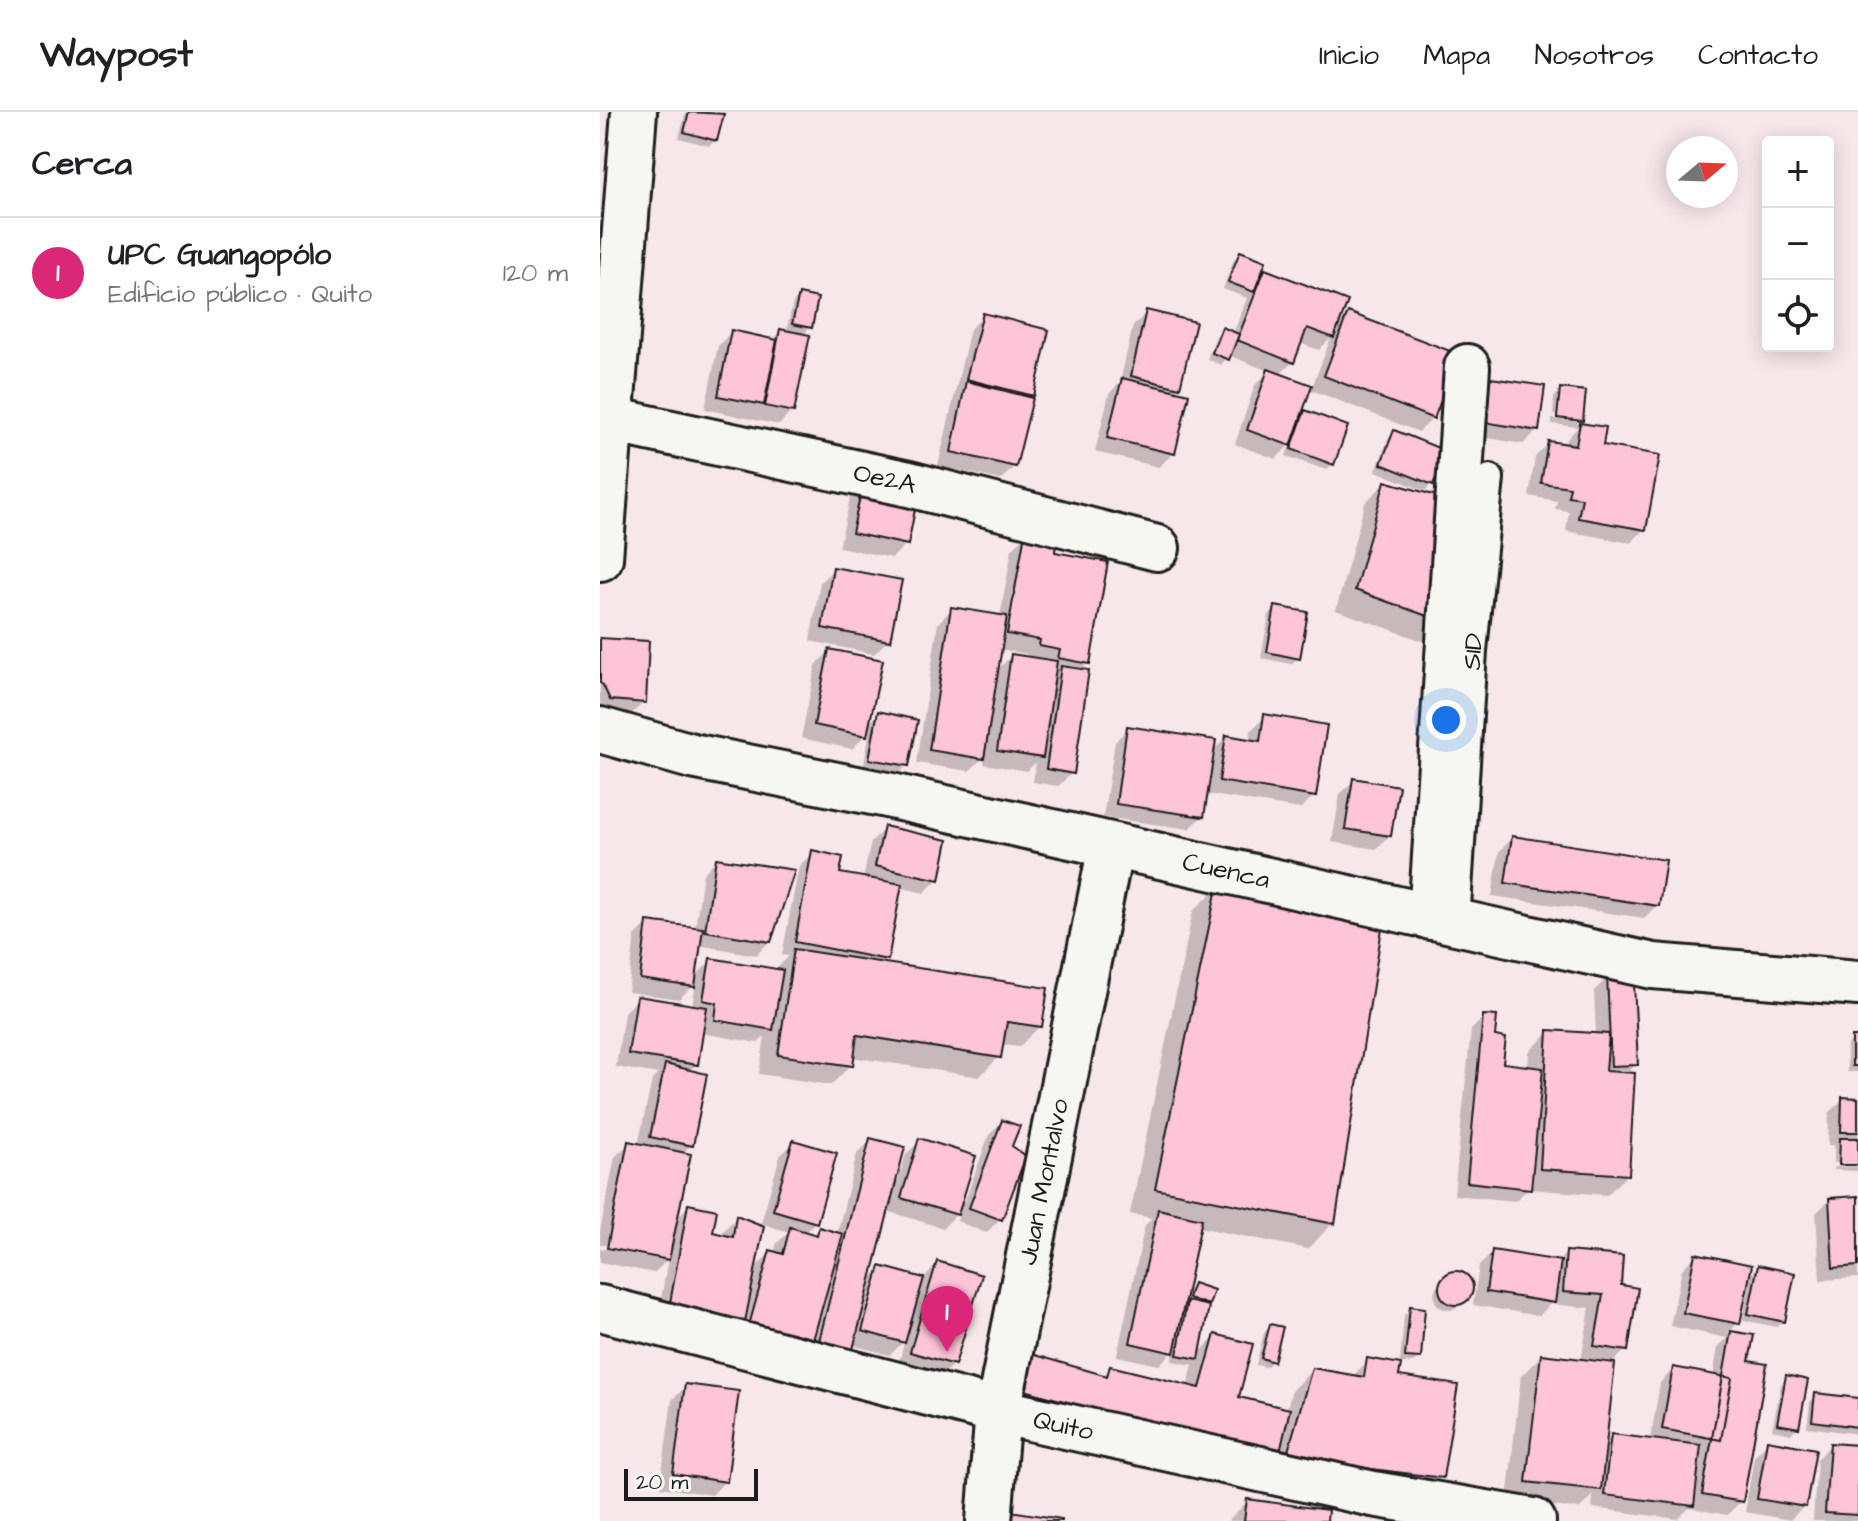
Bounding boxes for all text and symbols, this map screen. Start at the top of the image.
text: Waypost [40,29,193,81]
text: Inicio [1319,36,1379,75]
text: Mapa [1423,36,1490,75]
text: Nosotros [1534,36,1654,75]
text: Contacto [1698,36,1818,75]
north arrow [1666,136,1738,208]
map controls [1762,136,1834,352]
button: + [1762,136,1834,208]
text: Cerca [32,140,132,188]
button: − [1762,208,1834,280]
text: UPC Guangopólo [108,234,331,276]
text: 1 [56,255,60,291]
text: 120 m [503,255,568,291]
text: Edificio público · Quito [108,276,372,312]
button: locate [1762,280,1834,352]
street label: Oe2A [850,455,920,503]
street label: S1D [1454,631,1493,671]
your location [1426,700,1466,740]
street label: Cuenca [1179,844,1273,898]
street label: Juan Montalvo [1010,1095,1078,1268]
pin: 1 [921,1286,973,1352]
street label: Quito [1030,1401,1097,1450]
scale bar [624,1465,758,1501]
text: 20 m [636,1467,688,1498]

